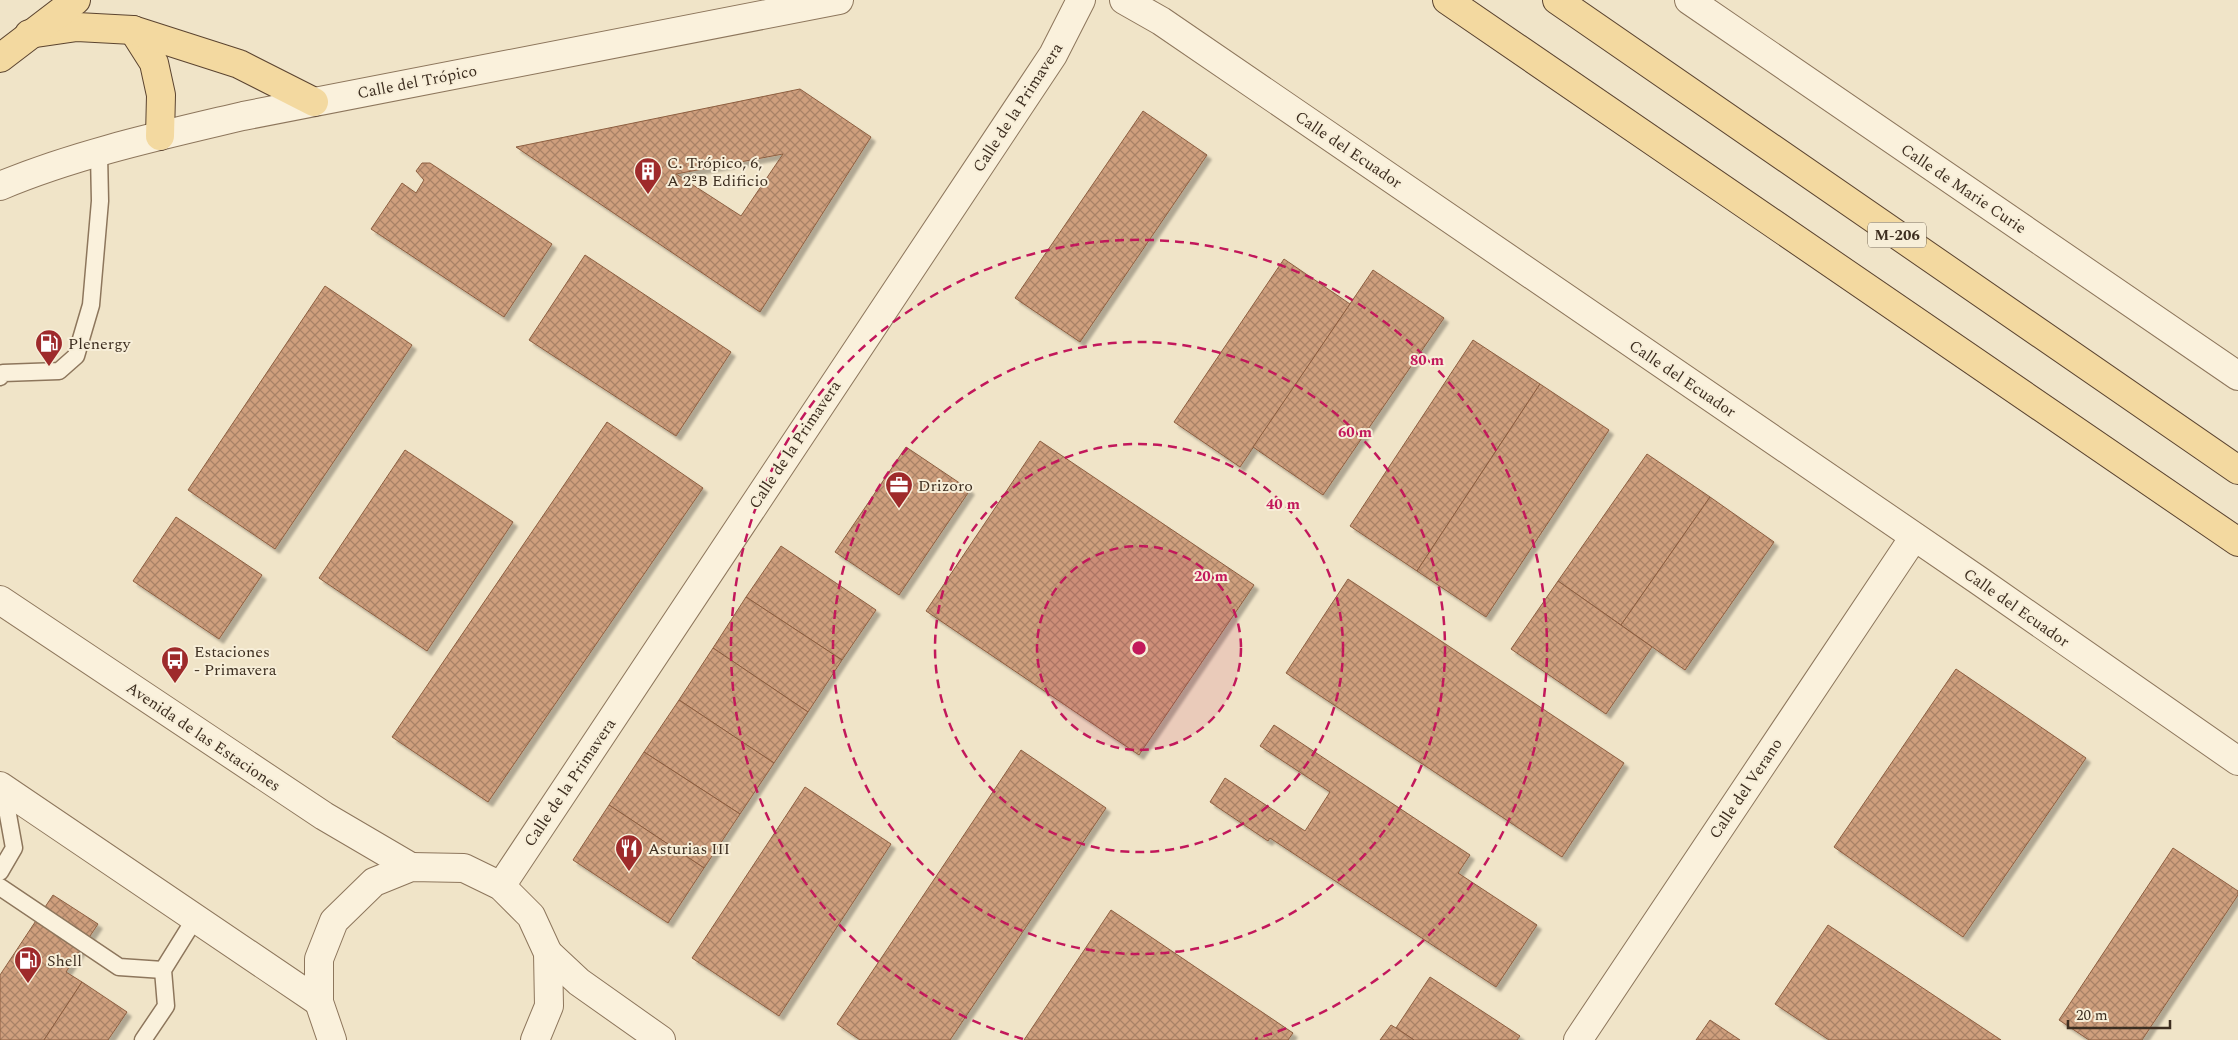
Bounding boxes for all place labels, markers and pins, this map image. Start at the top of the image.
place label: C. Trópico, 6, A 2ºB Edificio [667,151,768,193]
building icon: C. Trópico, 6, A 2ºB Edificio [633,156,663,195]
fuel station icon: Plenergy [34,328,64,367]
place label: Plenergy [68,332,132,356]
office icon: Drizoro [884,470,914,509]
place label: Drizoro [918,474,973,498]
centre of rings [1130,639,1148,657]
place label: Estaciones - Primavera [194,640,277,682]
bus stop icon: Estaciones - Primavera [160,645,190,684]
restaurant icon: Asturias III [614,833,644,872]
place label: Asturias III [648,837,730,861]
fuel station icon: Shell [13,945,43,984]
place label: Shell [47,949,82,973]

